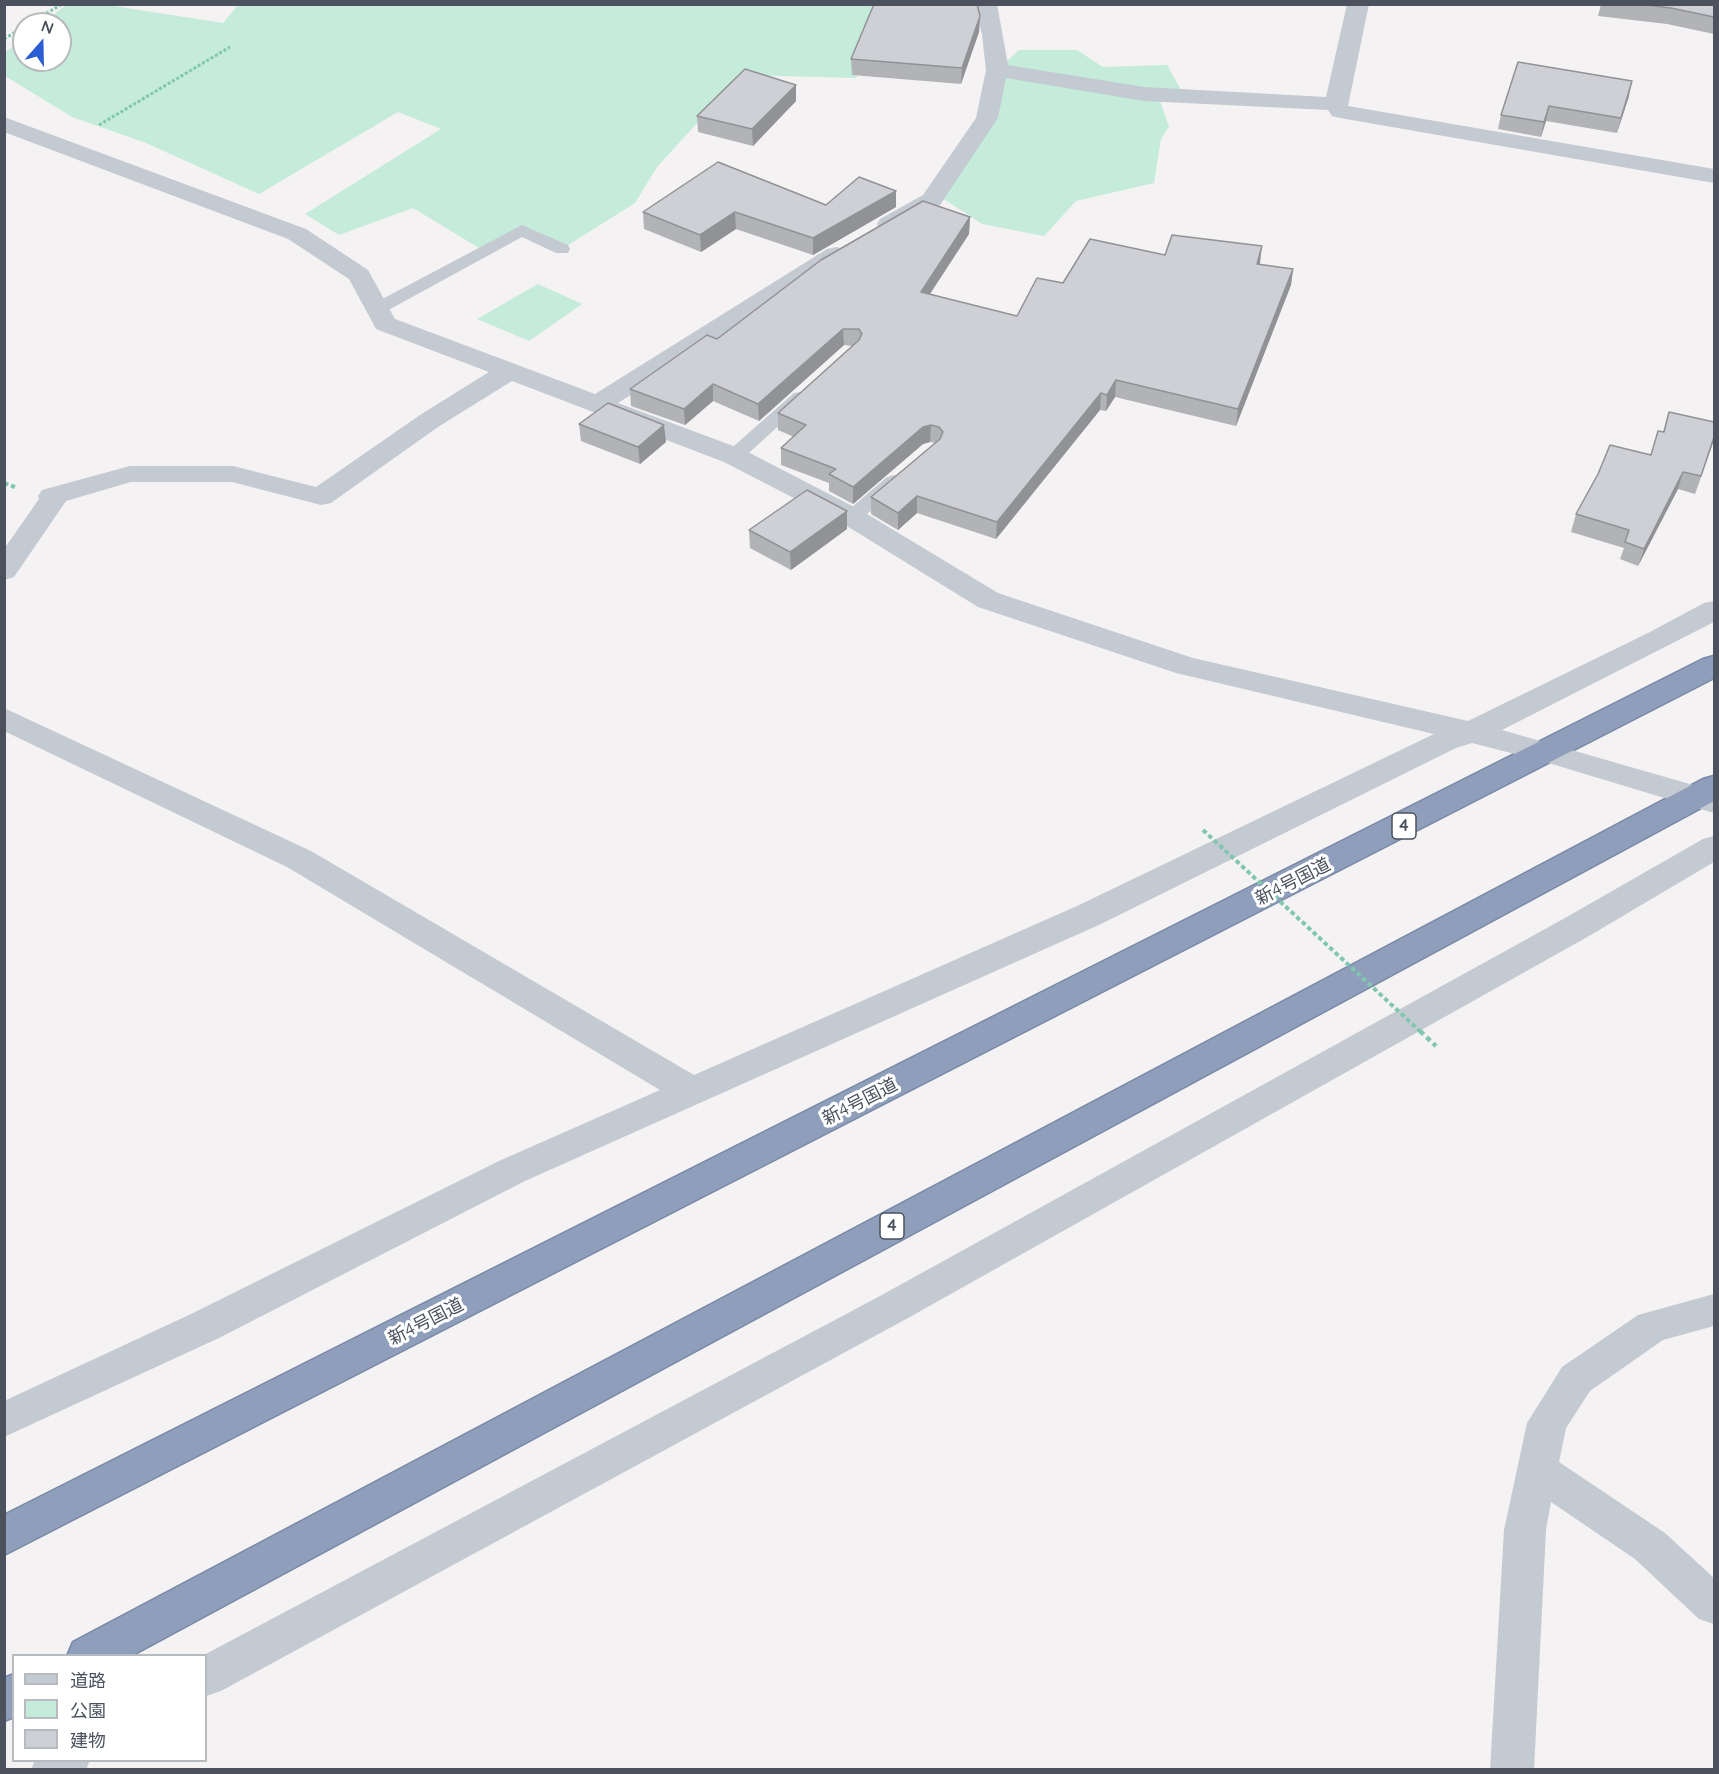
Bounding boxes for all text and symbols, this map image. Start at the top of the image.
north arrow [12,12,72,72]
text: N [39,16,56,38]
road number: 4 [1392,813,1416,839]
street label: 新4号国道 [1252,854,1334,910]
street label: 新4号国道 [819,1074,901,1130]
road number: 4 [880,1213,904,1239]
street label: 新4号国道 [385,1294,467,1350]
legend [12,1654,207,1762]
text: 道路 [70,1669,106,1692]
text: 公園 [70,1699,106,1722]
text: 建物 [70,1729,106,1752]

